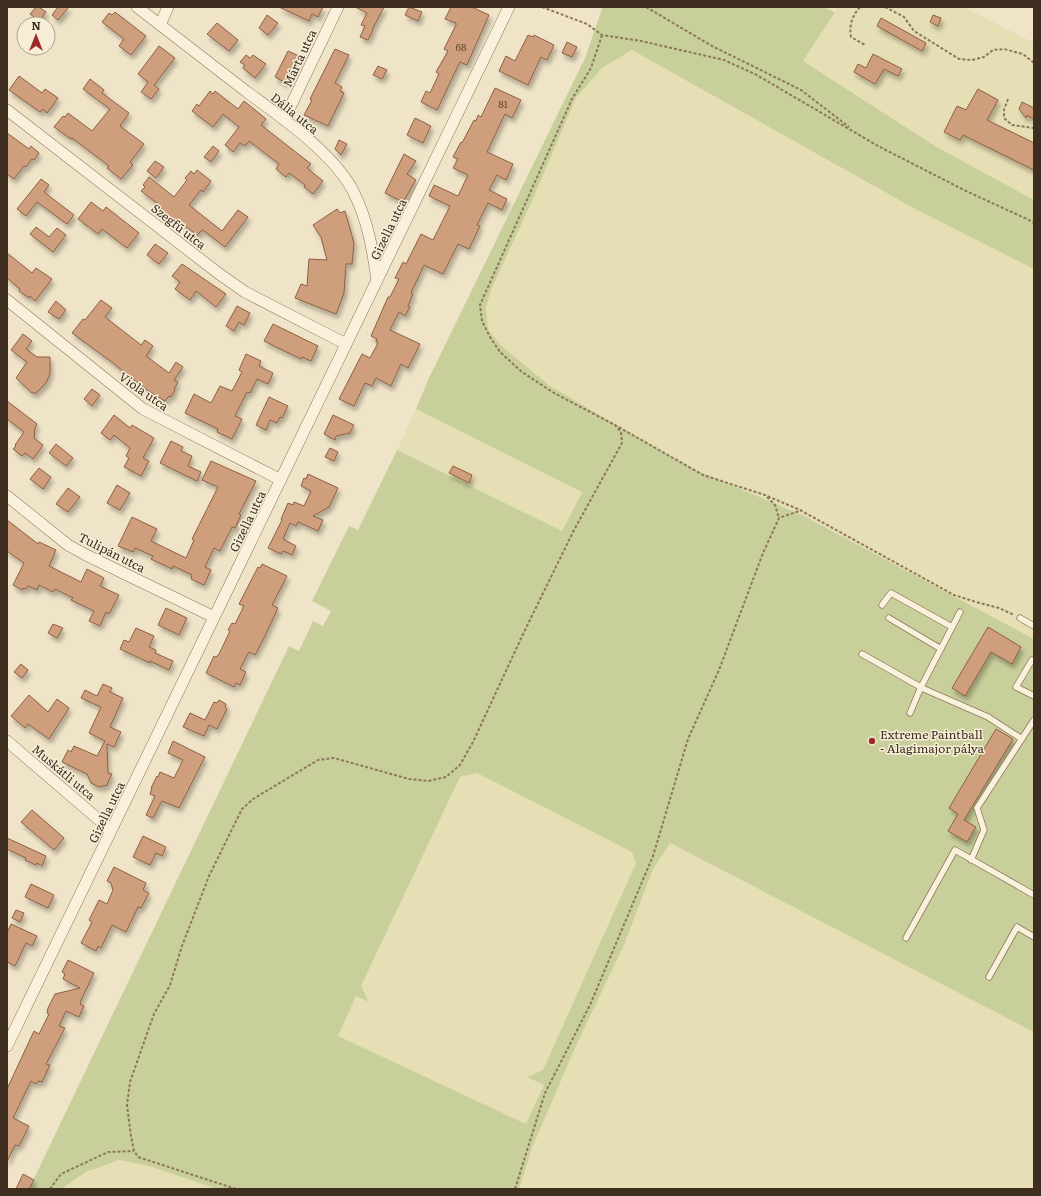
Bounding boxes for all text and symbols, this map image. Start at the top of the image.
north arrow [16,16,56,56]
text: N [31,17,41,33]
street label: Márta utca [278,26,320,90]
house number: 68 [456,39,467,54]
street label: Dália utca [267,88,323,138]
house number: 81 [498,96,508,111]
street label: Gizella utca [365,195,411,263]
street label: Szegfű utca [148,199,211,253]
street label: Viola utca [116,367,173,415]
street label: Gizella utca [224,487,270,555]
street label: Tulipán utca [75,527,149,577]
place label: Extreme Paintball - Alagimajor pálya [880,725,985,757]
marker: Extreme Paintball - Alagimajor pálya [867,736,877,746]
street label: Muskátli utca [28,740,100,804]
street label: Gizella utca [83,778,129,846]

